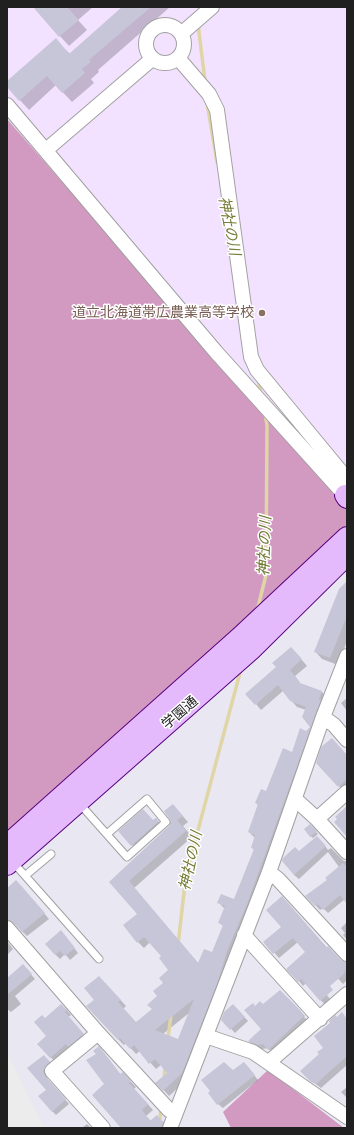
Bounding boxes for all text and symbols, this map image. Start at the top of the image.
water label: 神社の川 [214,195,244,257]
place label: 道立北海道帯広農業高等学校 [72,305,254,321]
marker: 道立北海道帯広農業高等学校 [257,308,267,318]
water label: 神社の川 [255,516,275,576]
street label: 学園通 [159,693,201,733]
water label: 神社の川 [176,830,206,892]

